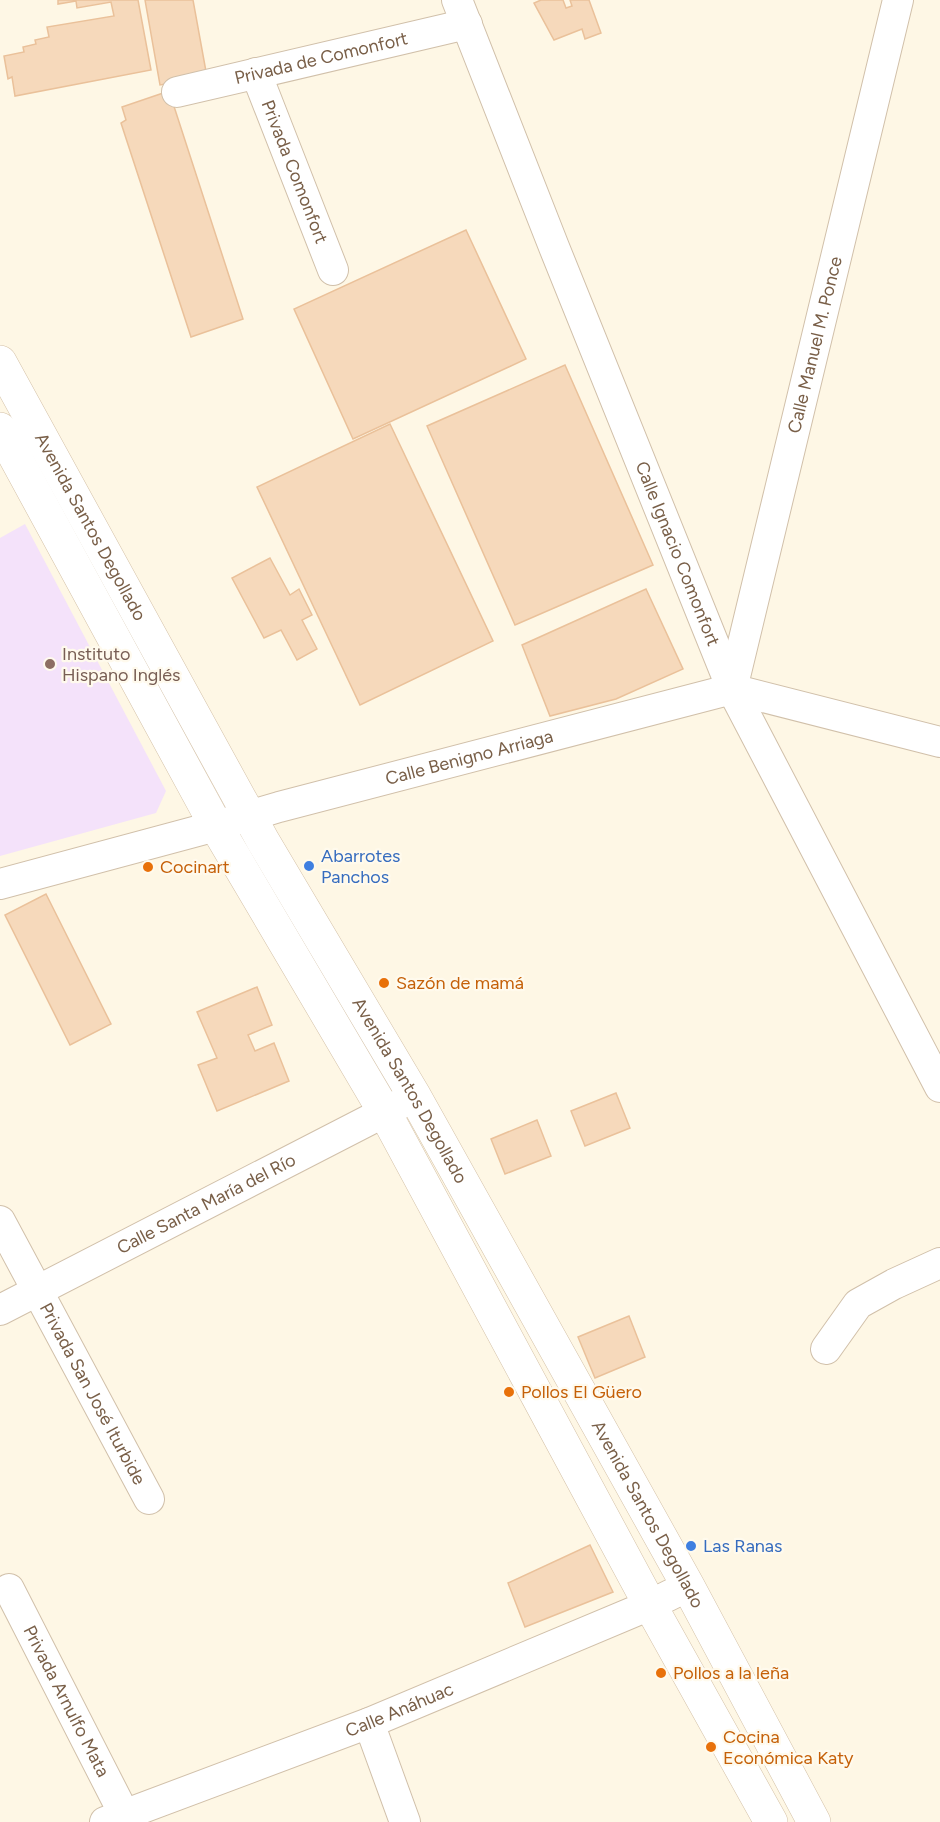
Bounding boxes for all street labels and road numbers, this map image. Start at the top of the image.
street label: Privada de Comonfort [232,27,410,89]
street label: Privada Comonfort [257,97,333,247]
street label: Calle Manuel M. Ponce [783,254,847,435]
street label: Avenida Santos Degollado [30,429,151,625]
street label: Calle Ignacio Comonfort [630,458,725,649]
street label: Calle Benigno Arriaga [383,725,555,790]
street label: Avenida Santos Degollado [347,994,472,1187]
street label: Calle Santa María del Río [113,1149,299,1259]
street label: Privada San José Iturbide [35,1299,150,1489]
street label: Avenida Santos Degollado [587,1417,709,1612]
street label: Privada Arnulfo Mata [18,1622,114,1781]
street label: Calle Anáhuac [342,1678,457,1742]

